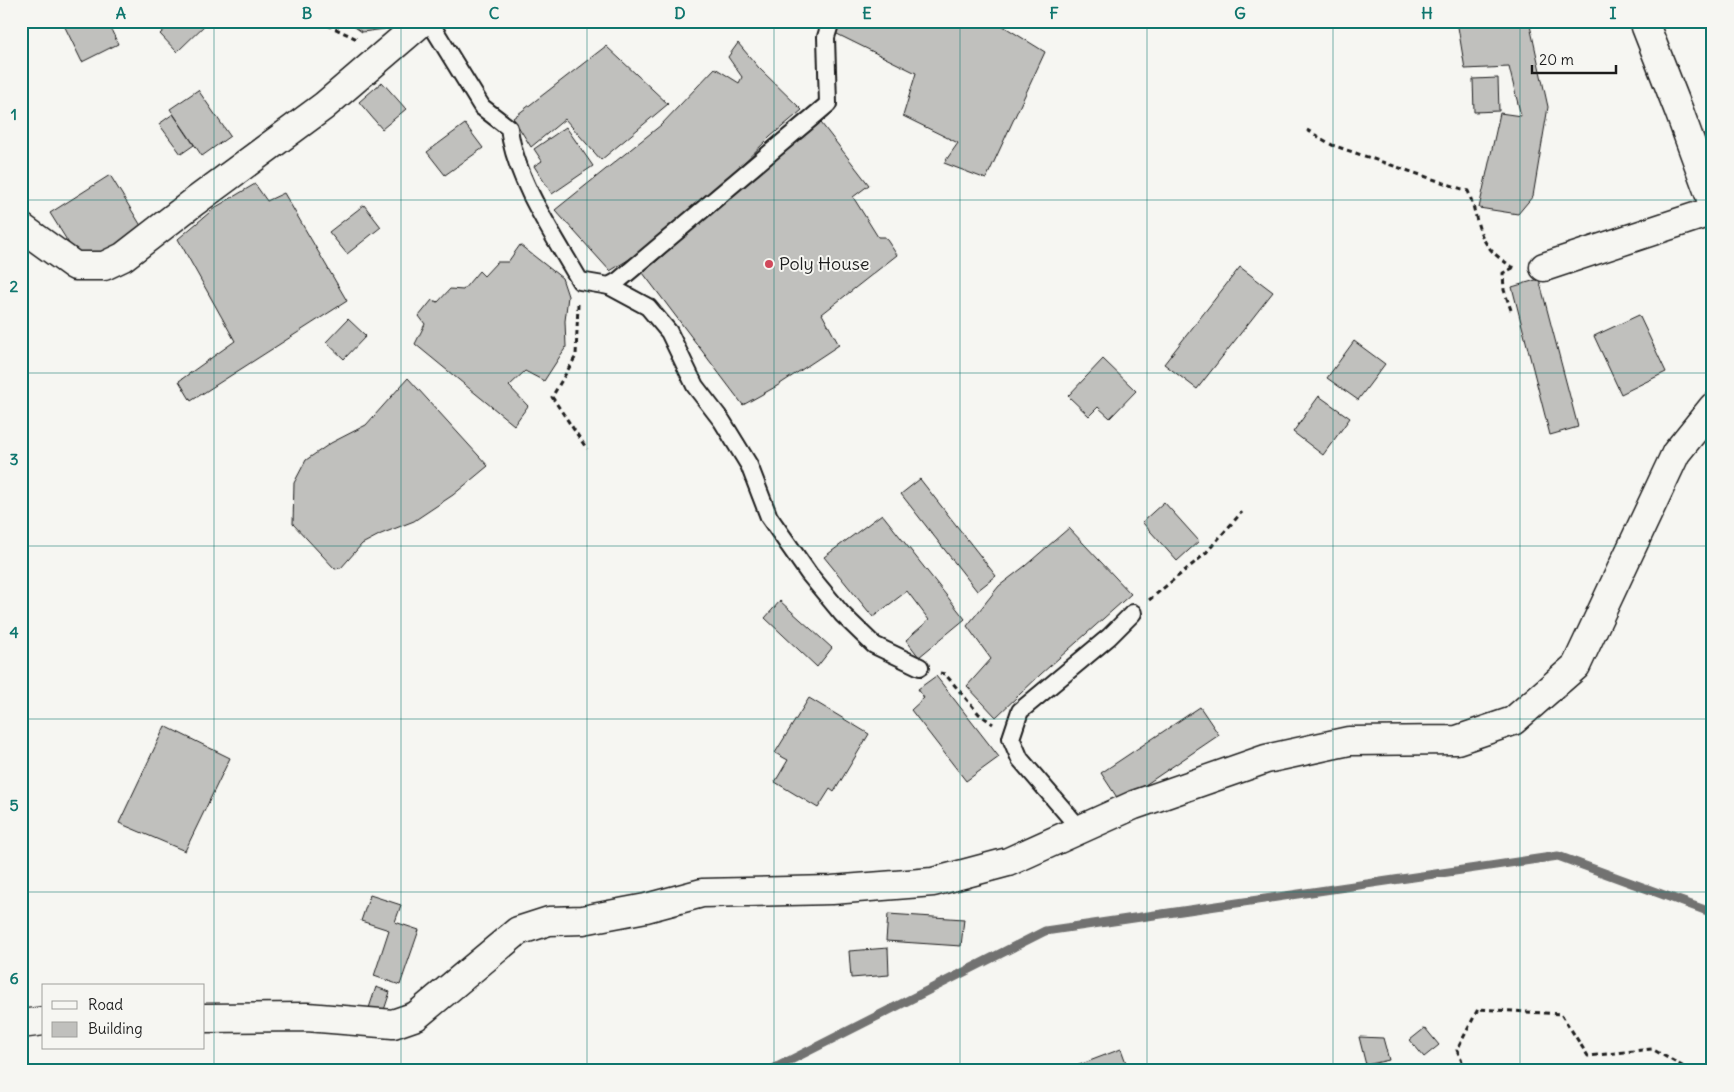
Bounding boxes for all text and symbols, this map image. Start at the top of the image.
text: A [116,3,126,23]
text: B [302,3,313,23]
text: C [489,3,500,23]
text: D [674,3,686,23]
text: E [862,3,872,23]
text: F [1049,3,1059,23]
text: G [1234,3,1246,23]
text: H [1421,3,1433,23]
text: I [1610,3,1617,23]
scale bar [1532,42,1615,74]
text: 20 m [1539,50,1574,69]
text: 1 [11,104,17,124]
place label: Poly House [779,252,870,275]
marker: Poly House [763,258,775,270]
text: 2 [10,276,19,296]
text: 3 [9,449,19,469]
text: 4 [9,622,19,642]
text: 5 [9,795,19,815]
text: 6 [9,968,19,988]
legend [42,984,205,1050]
text: Road [88,995,123,1014]
text: Building [88,1019,143,1038]

